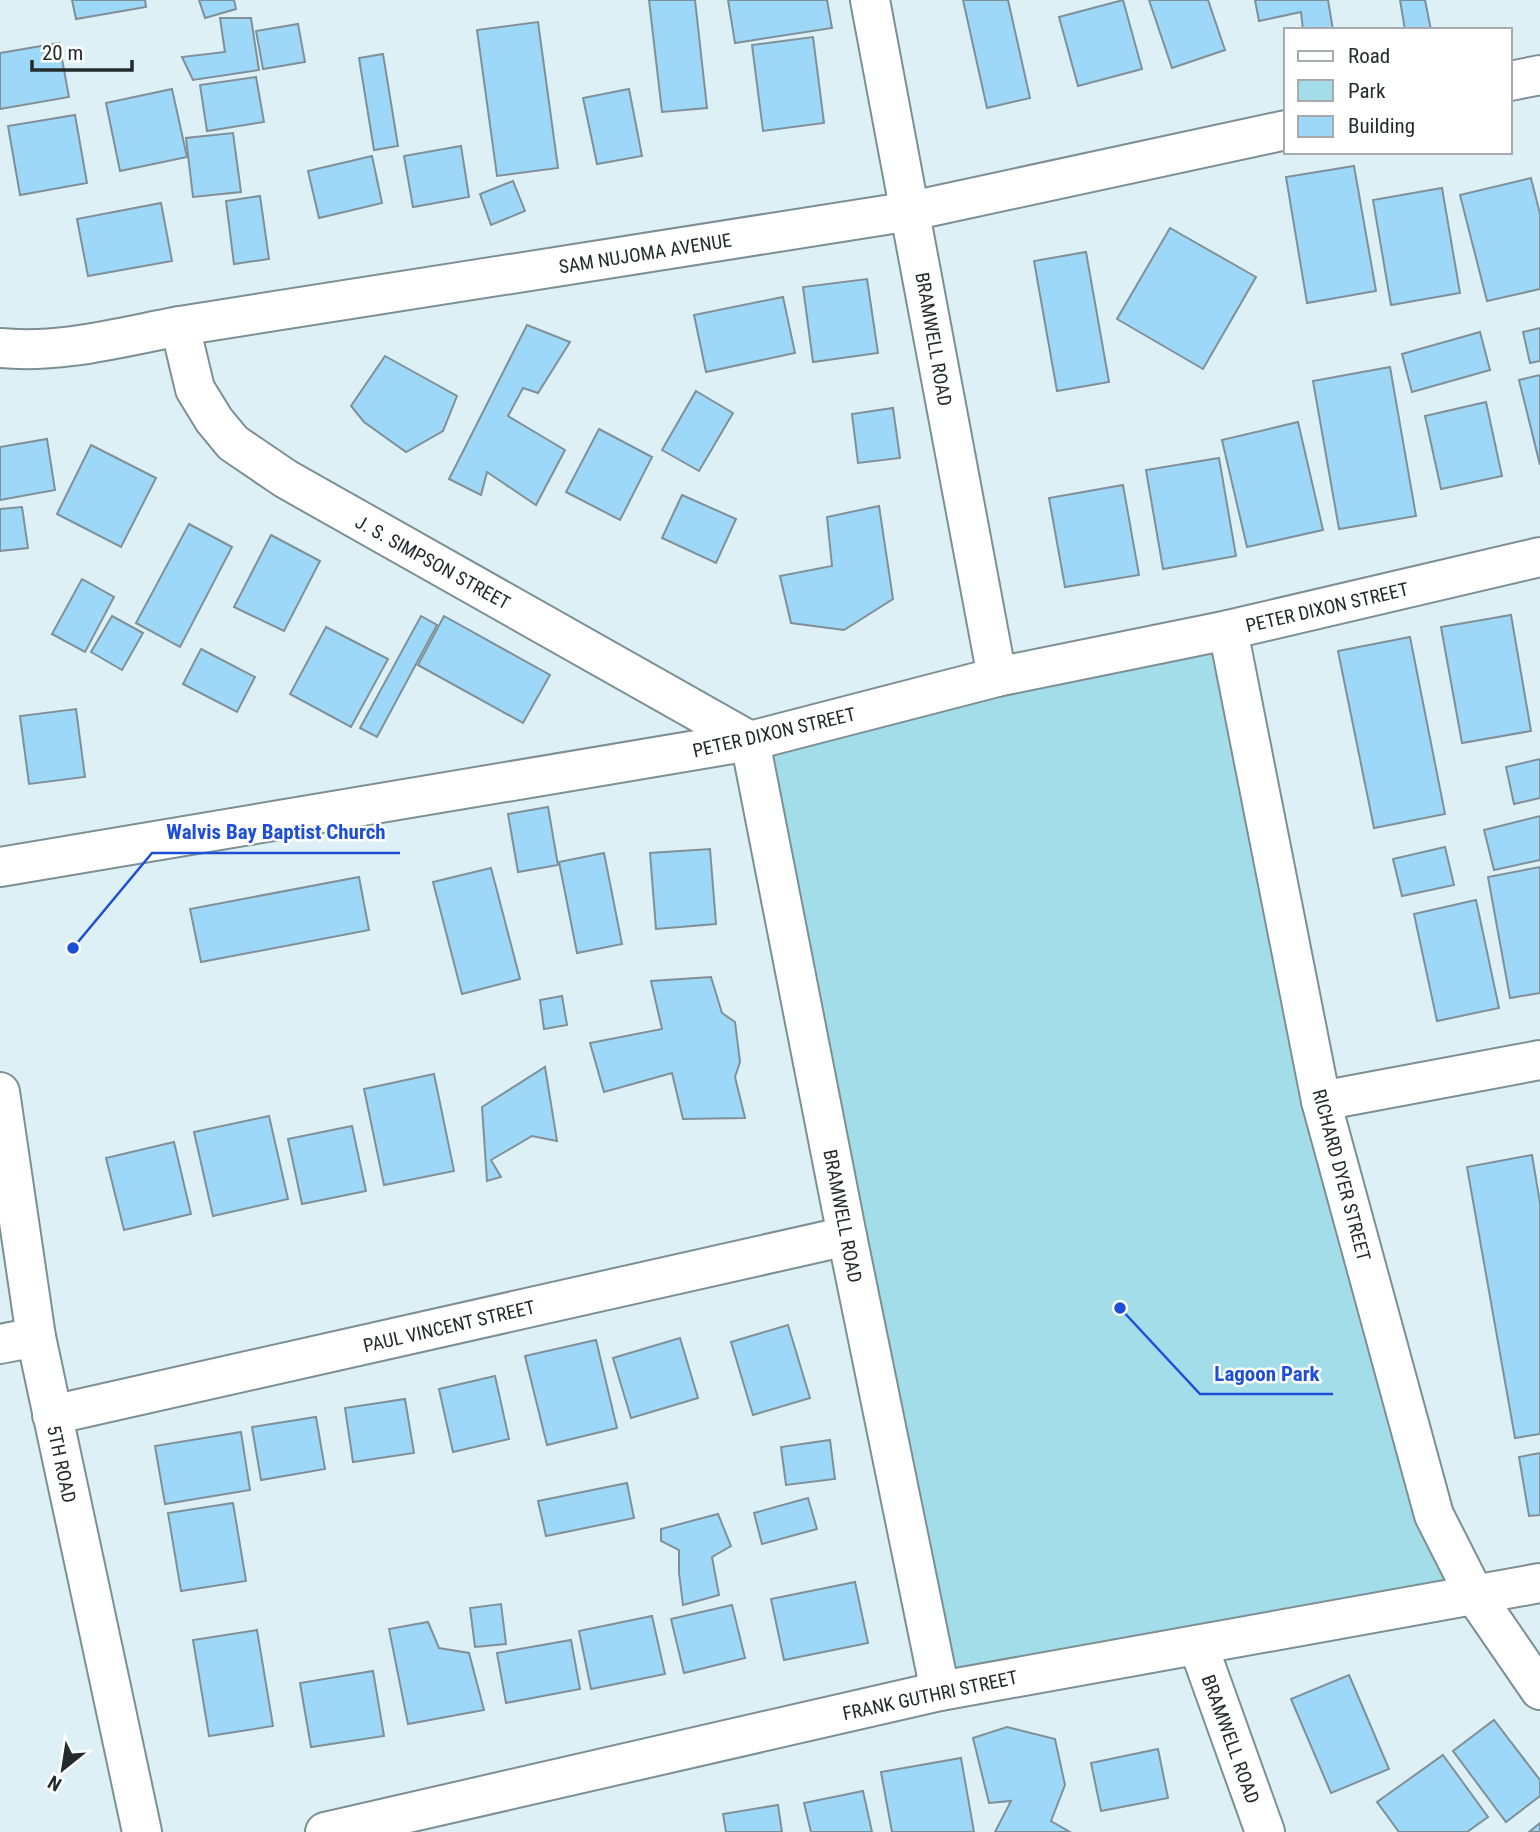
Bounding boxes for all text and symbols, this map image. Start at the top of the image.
scale bar [32,28,131,72]
legend [1284,28,1512,154]
text: 20 m [42,41,83,65]
text: Road [1348,44,1390,68]
text: Park [1348,79,1386,103]
text: Building [1348,114,1415,138]
street label: SAM NUJOMA AVENUE [557,228,733,279]
street label: BRAMWELL ROAD [910,270,957,408]
street label: J. S. SIMPSON STREET [351,510,514,615]
street label: PETER DIXON STREET [1244,578,1411,637]
street label: PETER DIXON STREET [691,703,858,762]
callout: Walvis Bay Baptist Church [152,811,400,853]
text: Walvis Bay Baptist Church [166,820,386,844]
street label: RICHARD DYER STREET [1308,1087,1376,1264]
street label: BRAMWELL ROAD [818,1148,867,1285]
street label: PAUL VINCENT STREET [361,1295,537,1357]
callout: Lagoon Park [1200,1352,1333,1394]
text: Lagoon Park [1214,1362,1321,1386]
street label: 5TH ROAD [42,1423,81,1505]
street label: FRANK GUTHRI STREET [841,1666,1020,1725]
street label: BRAMWELL ROAD [1197,1672,1264,1807]
north arrow [28,1734,98,1804]
text: N [44,1770,66,1796]

